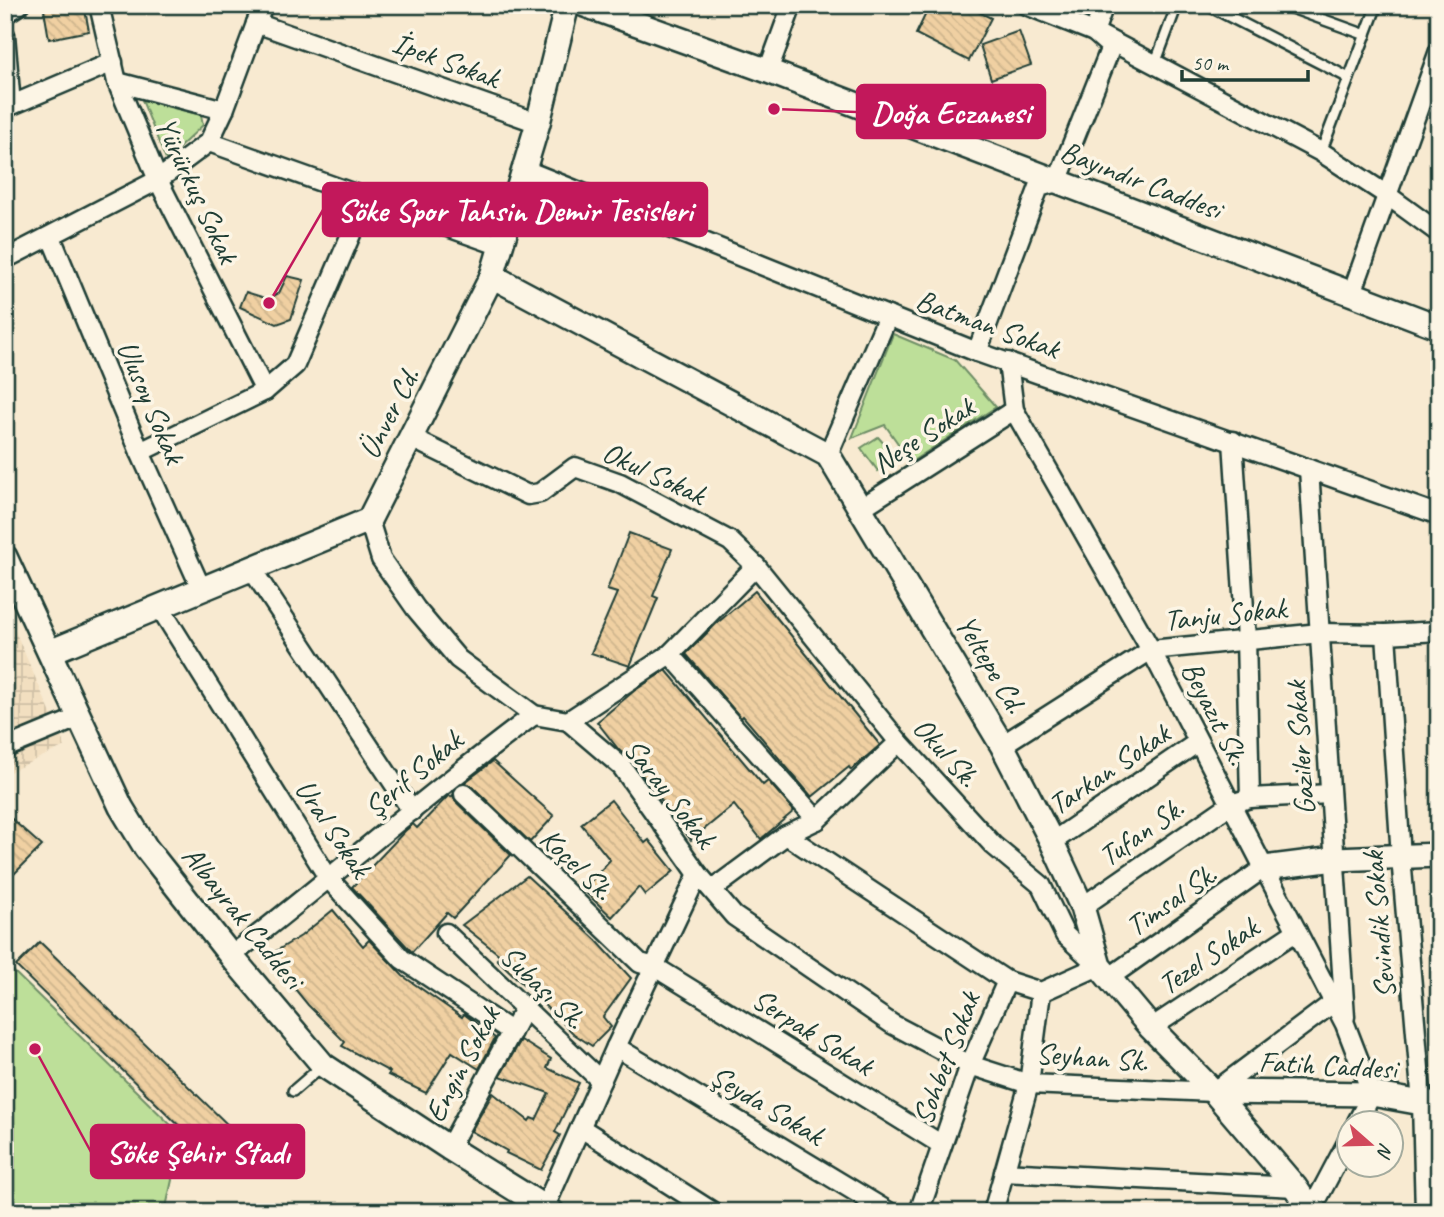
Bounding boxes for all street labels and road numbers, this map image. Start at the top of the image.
street label: İpek Sokak [388,23,506,97]
street label: Yürürkuş Sokak [147,111,248,271]
street label: Bayındır Caddesi [1055,132,1230,229]
street label: Batman Sokak [911,280,1067,368]
street label: Ulusoy Sokak [108,335,195,471]
street label: Ünver Cd. [350,361,428,465]
street label: Neşe Sokak [865,387,983,482]
street label: Okul Sokak [596,433,713,514]
street label: Tanju Sokak [1162,588,1290,639]
street label: Yeltepe Cd. [947,608,1035,720]
street label: Beyazıt Sk. [1173,655,1257,771]
street label: Gaziler Sokak [1276,678,1324,816]
street label: Okul Sk. [905,709,987,795]
street label: Tarkan Sokak [1041,713,1179,824]
street label: Şerif Sokak [356,721,472,826]
street label: Saray Sokak [616,731,726,857]
street label: Ural Sokak [286,772,381,886]
street label: Tufan Sk. [1091,789,1191,875]
street label: Koçel Sk. [532,820,622,908]
street label: Albayrak Caddesi [174,838,314,999]
street label: Sevindik Sokak [1353,848,1404,1000]
street label: Timsal Sk. [1118,855,1224,945]
street label: Tezel Sokak [1151,908,1267,1003]
street label: Subaşı Sk. [492,937,594,1037]
street label: Serpak Sokak [745,980,883,1085]
street label: Sohbet Sokak [903,984,989,1130]
street label: Engin Sokak [416,998,509,1128]
street label: Seyhan Sk. [1035,1034,1149,1080]
street label: Fatih Caddesi [1258,1042,1401,1088]
street label: Şeyda Sokak [703,1056,832,1155]

